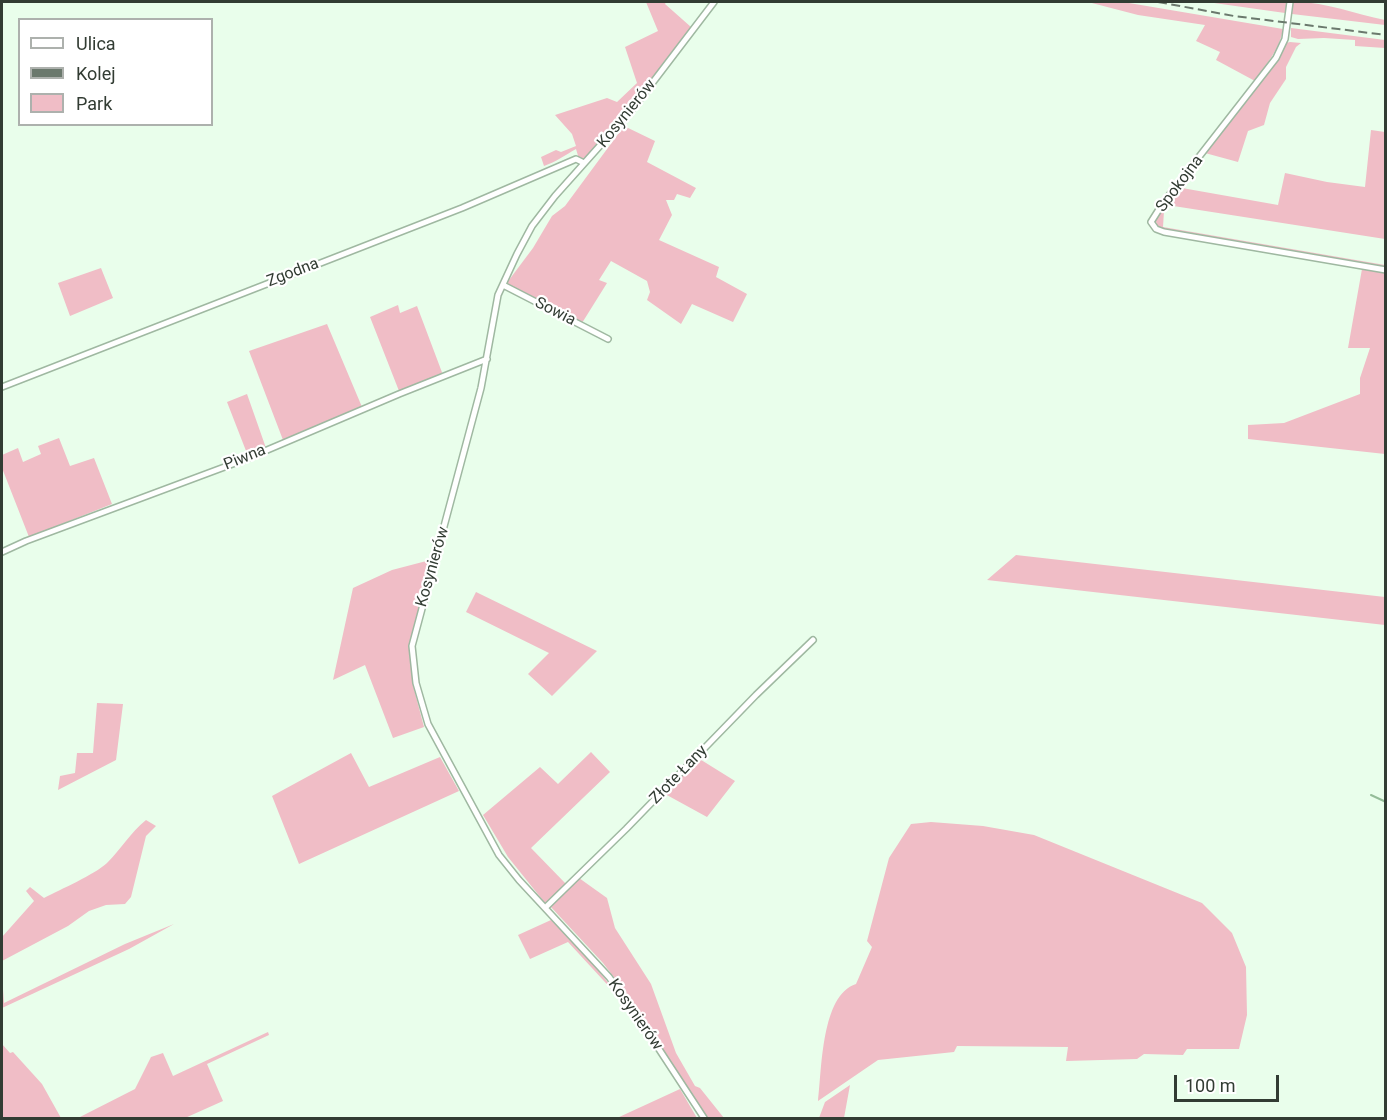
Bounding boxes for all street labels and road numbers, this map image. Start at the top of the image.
street label: Kosynierów [594,76,660,152]
street label: Spokojna [1152,152,1208,216]
street label: Zgodna [264,254,322,292]
street label: Sowia [531,294,579,330]
street label: Piwna [221,441,269,475]
street label: Kosynierów [412,525,454,609]
street label: Złote Łany [646,742,712,808]
street label: Kosynierów [604,976,666,1054]

